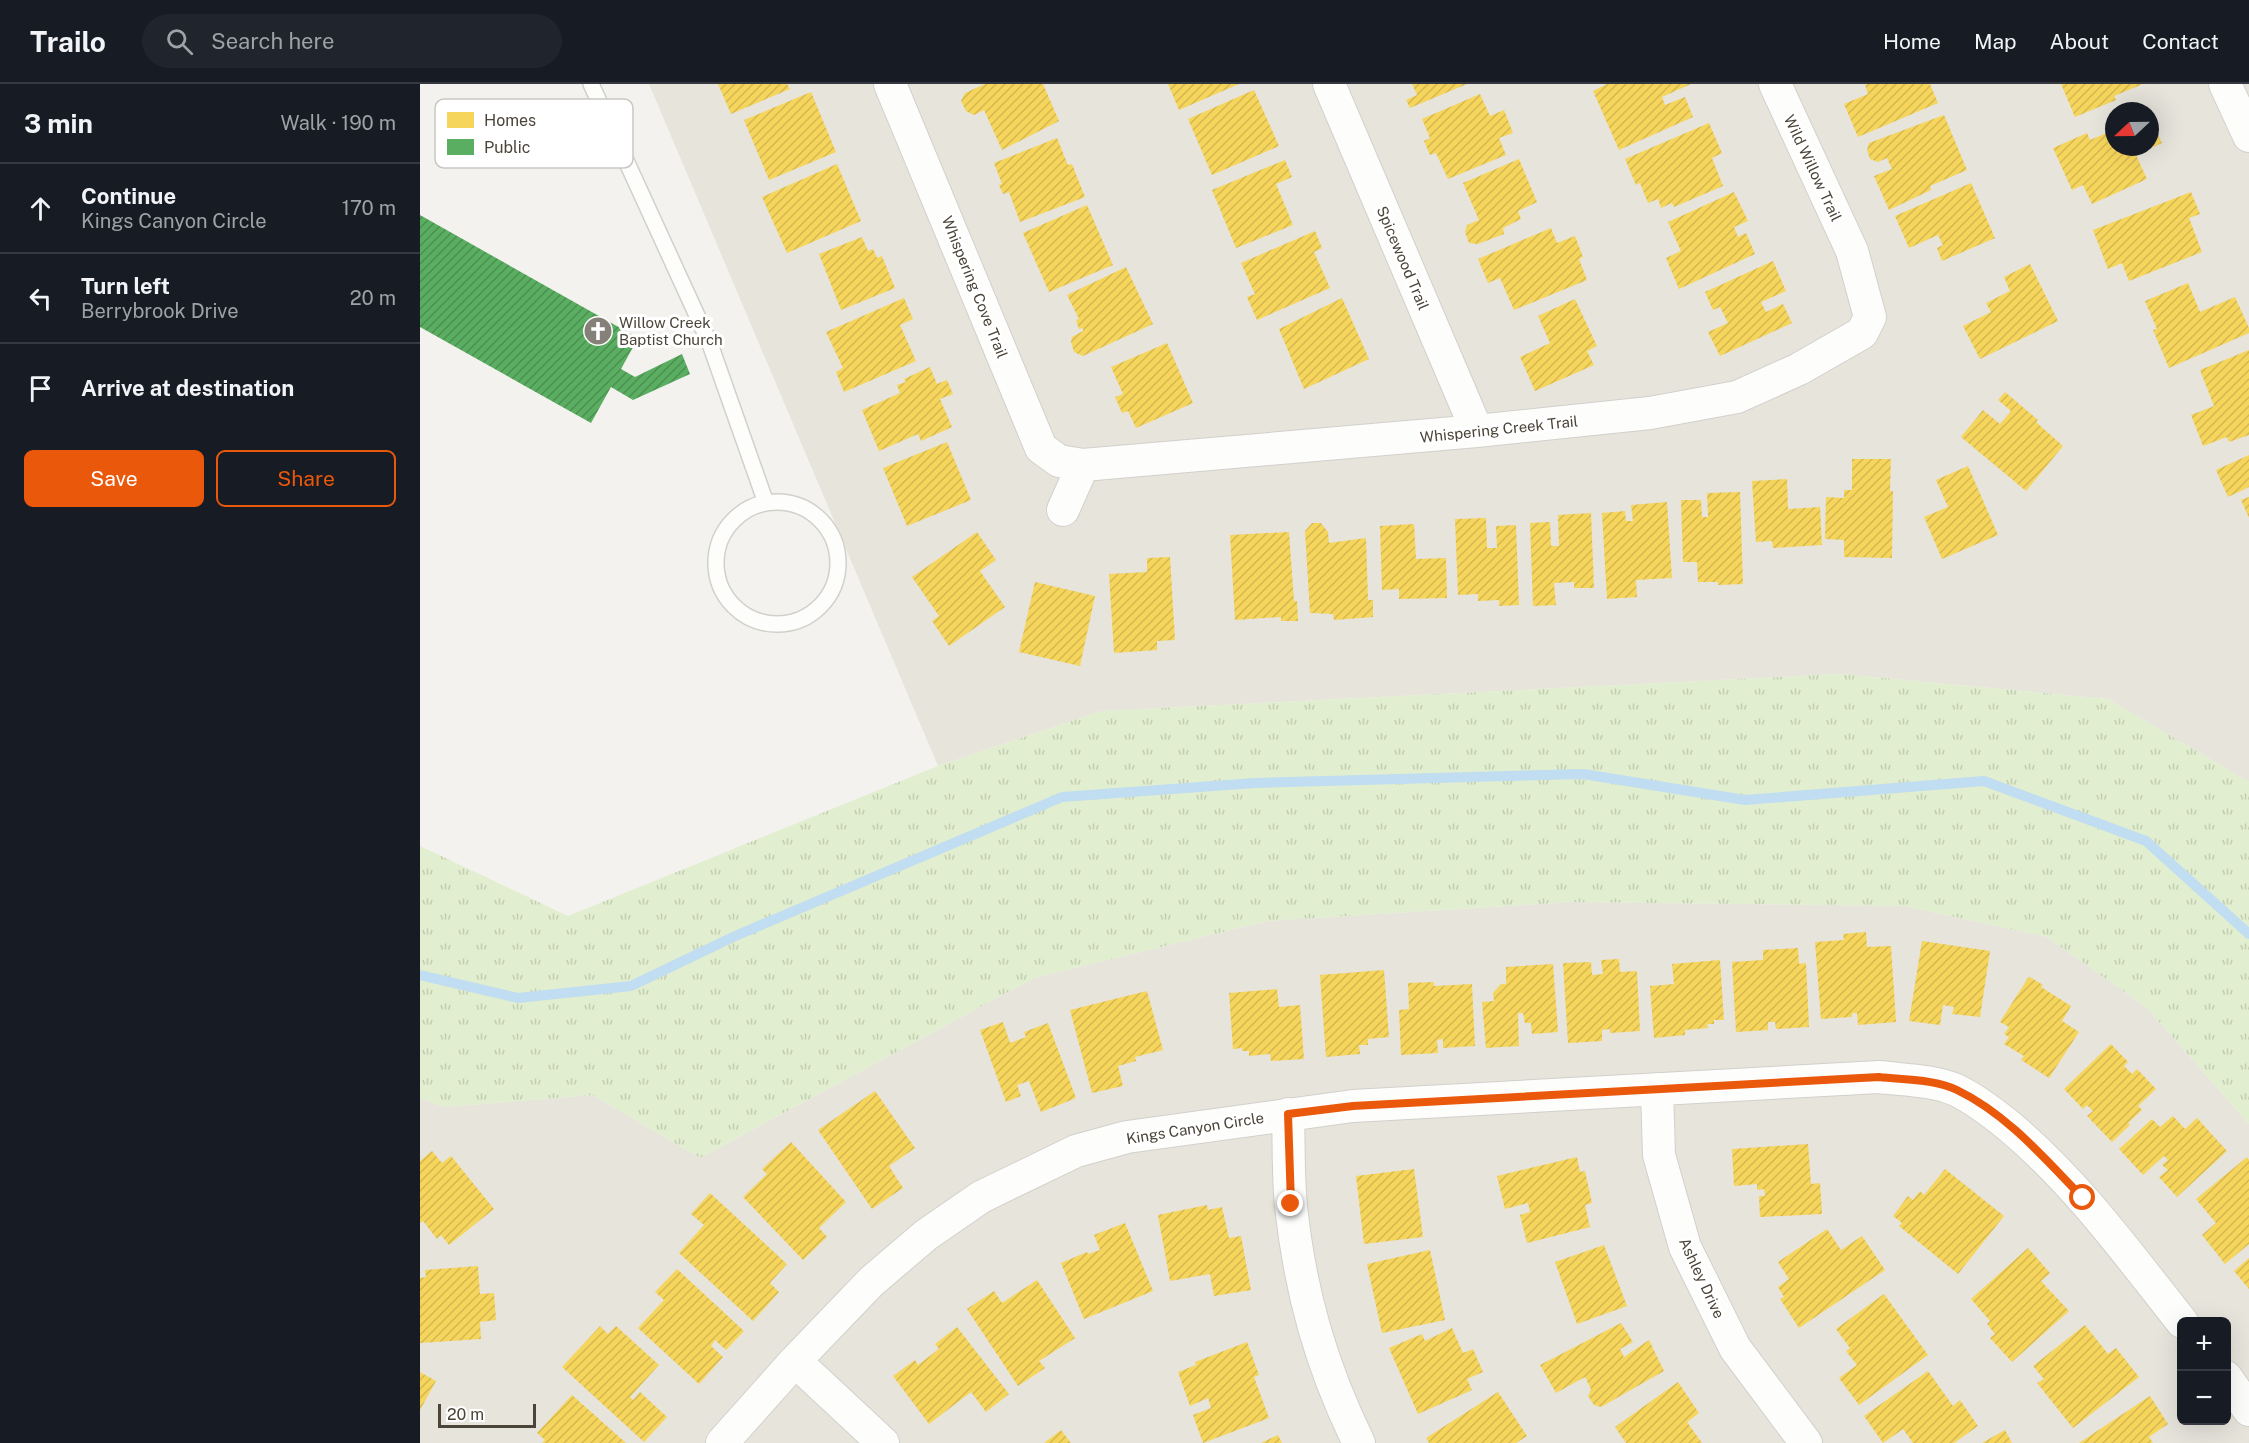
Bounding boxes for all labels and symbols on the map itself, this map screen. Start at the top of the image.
legend [435,99,633,168]
north arrow [2105,102,2159,156]
text: Homes [484,111,536,130]
street label: Wild Willow Trail [1781,112,1845,224]
text: Public [484,138,531,157]
street label: Spicewood Trail [1373,204,1433,312]
street label: Whispering Cove Trail [939,213,1011,361]
place label: Willow Creek Baptist Church [619,314,723,348]
church icon: Willow Creek Baptist Church [582,315,614,347]
street label: Whispering Creek Trail [1419,412,1579,446]
street label: Kings Canyon Circle [1125,1109,1265,1147]
route start [2069,1184,2095,1210]
route end [1277,1190,1303,1216]
street label: Ashley Drive [1676,1235,1728,1321]
scale bar [438,1401,536,1428]

